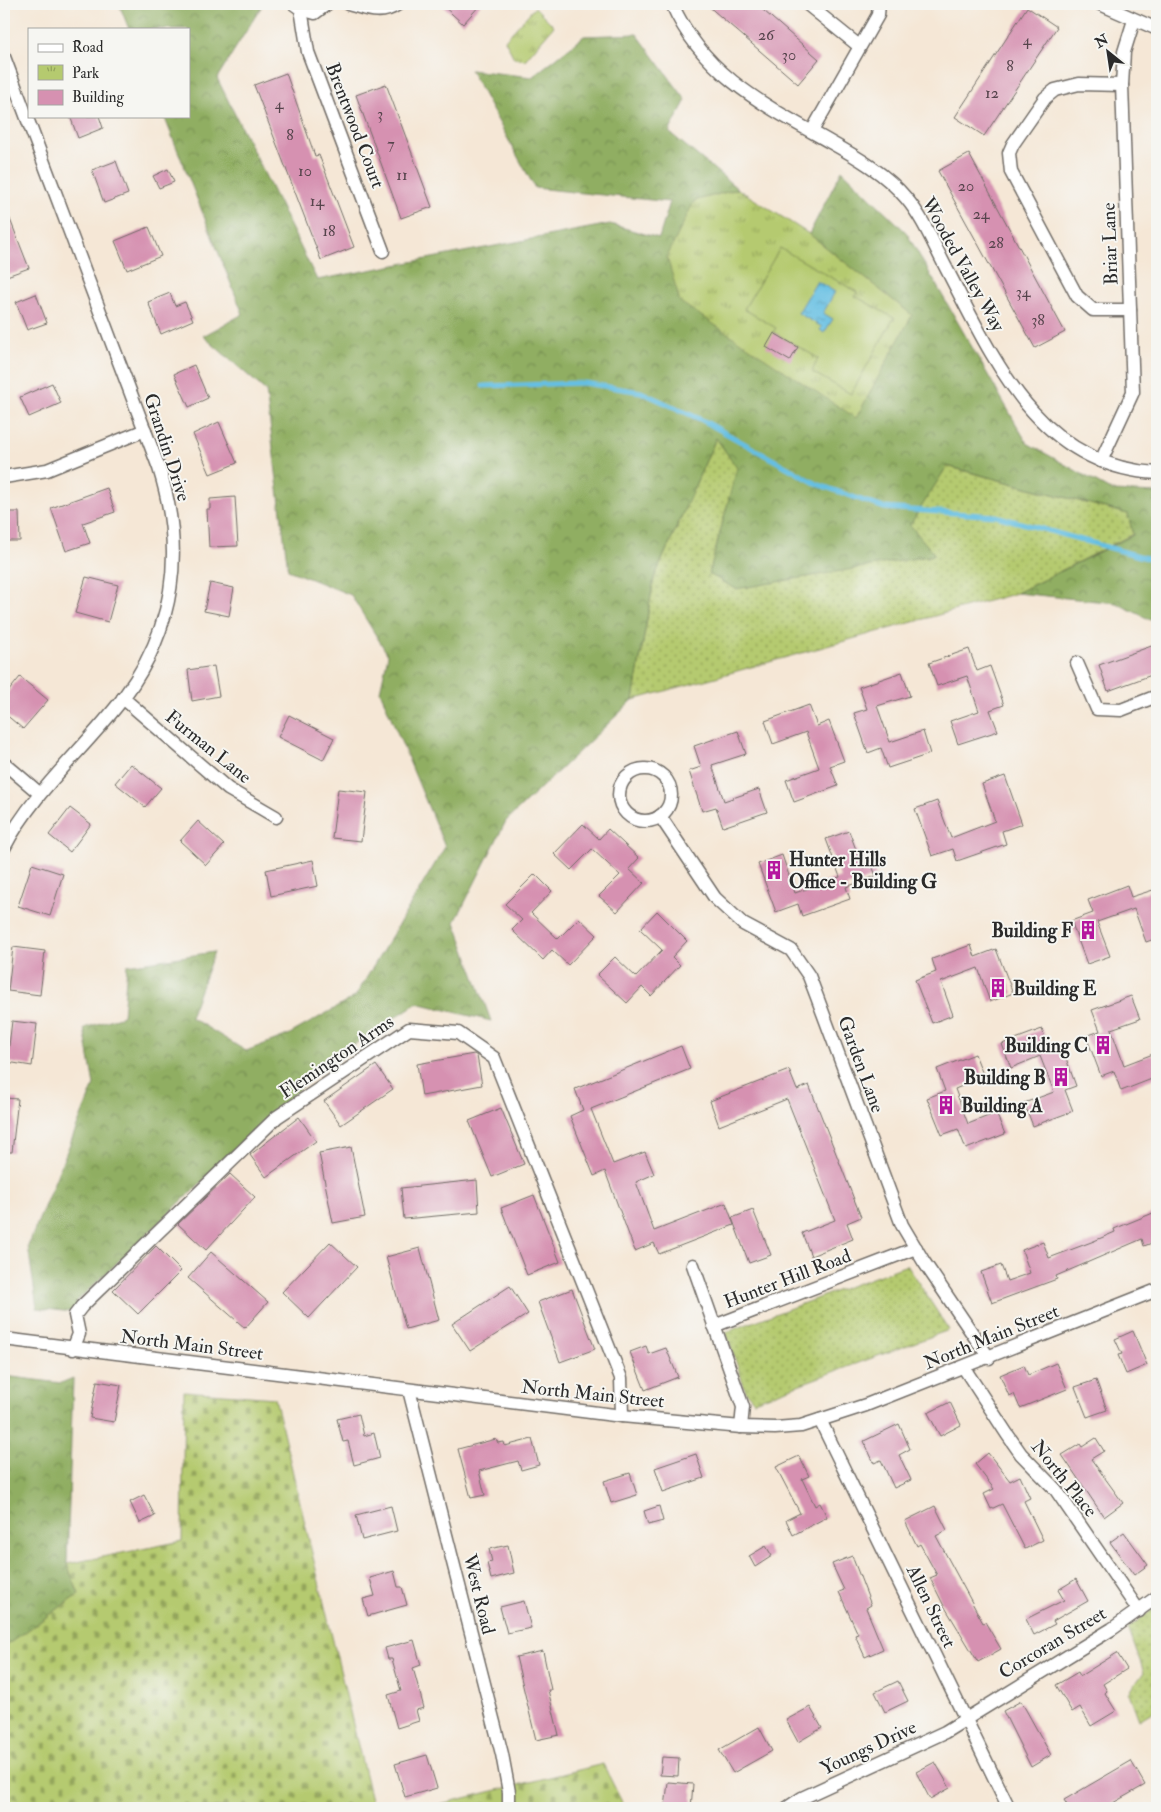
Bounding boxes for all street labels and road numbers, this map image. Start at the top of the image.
street label: Brentwood Court [320,59,390,192]
street label: Wooded Valley Way [916,192,1010,336]
street label: Briar Lane [1097,202,1123,286]
street label: Grandin Drive [138,390,196,504]
street label: Furman Lane [160,705,256,789]
street label: Flemington Arms [275,1010,398,1104]
street label: Garden Lane [832,1013,890,1116]
street label: Hunter Hill Road [720,1243,855,1314]
street label: North Main Street [920,1299,1062,1375]
street label: North Main Street [119,1324,265,1366]
street label: North Main Street [520,1375,666,1413]
street label: North Place [1026,1435,1103,1522]
street label: West Road [457,1551,501,1638]
street label: Allen Street [900,1560,961,1652]
street label: Corcoran Street [994,1601,1111,1684]
street label: Youngs Drive [817,1715,920,1781]

